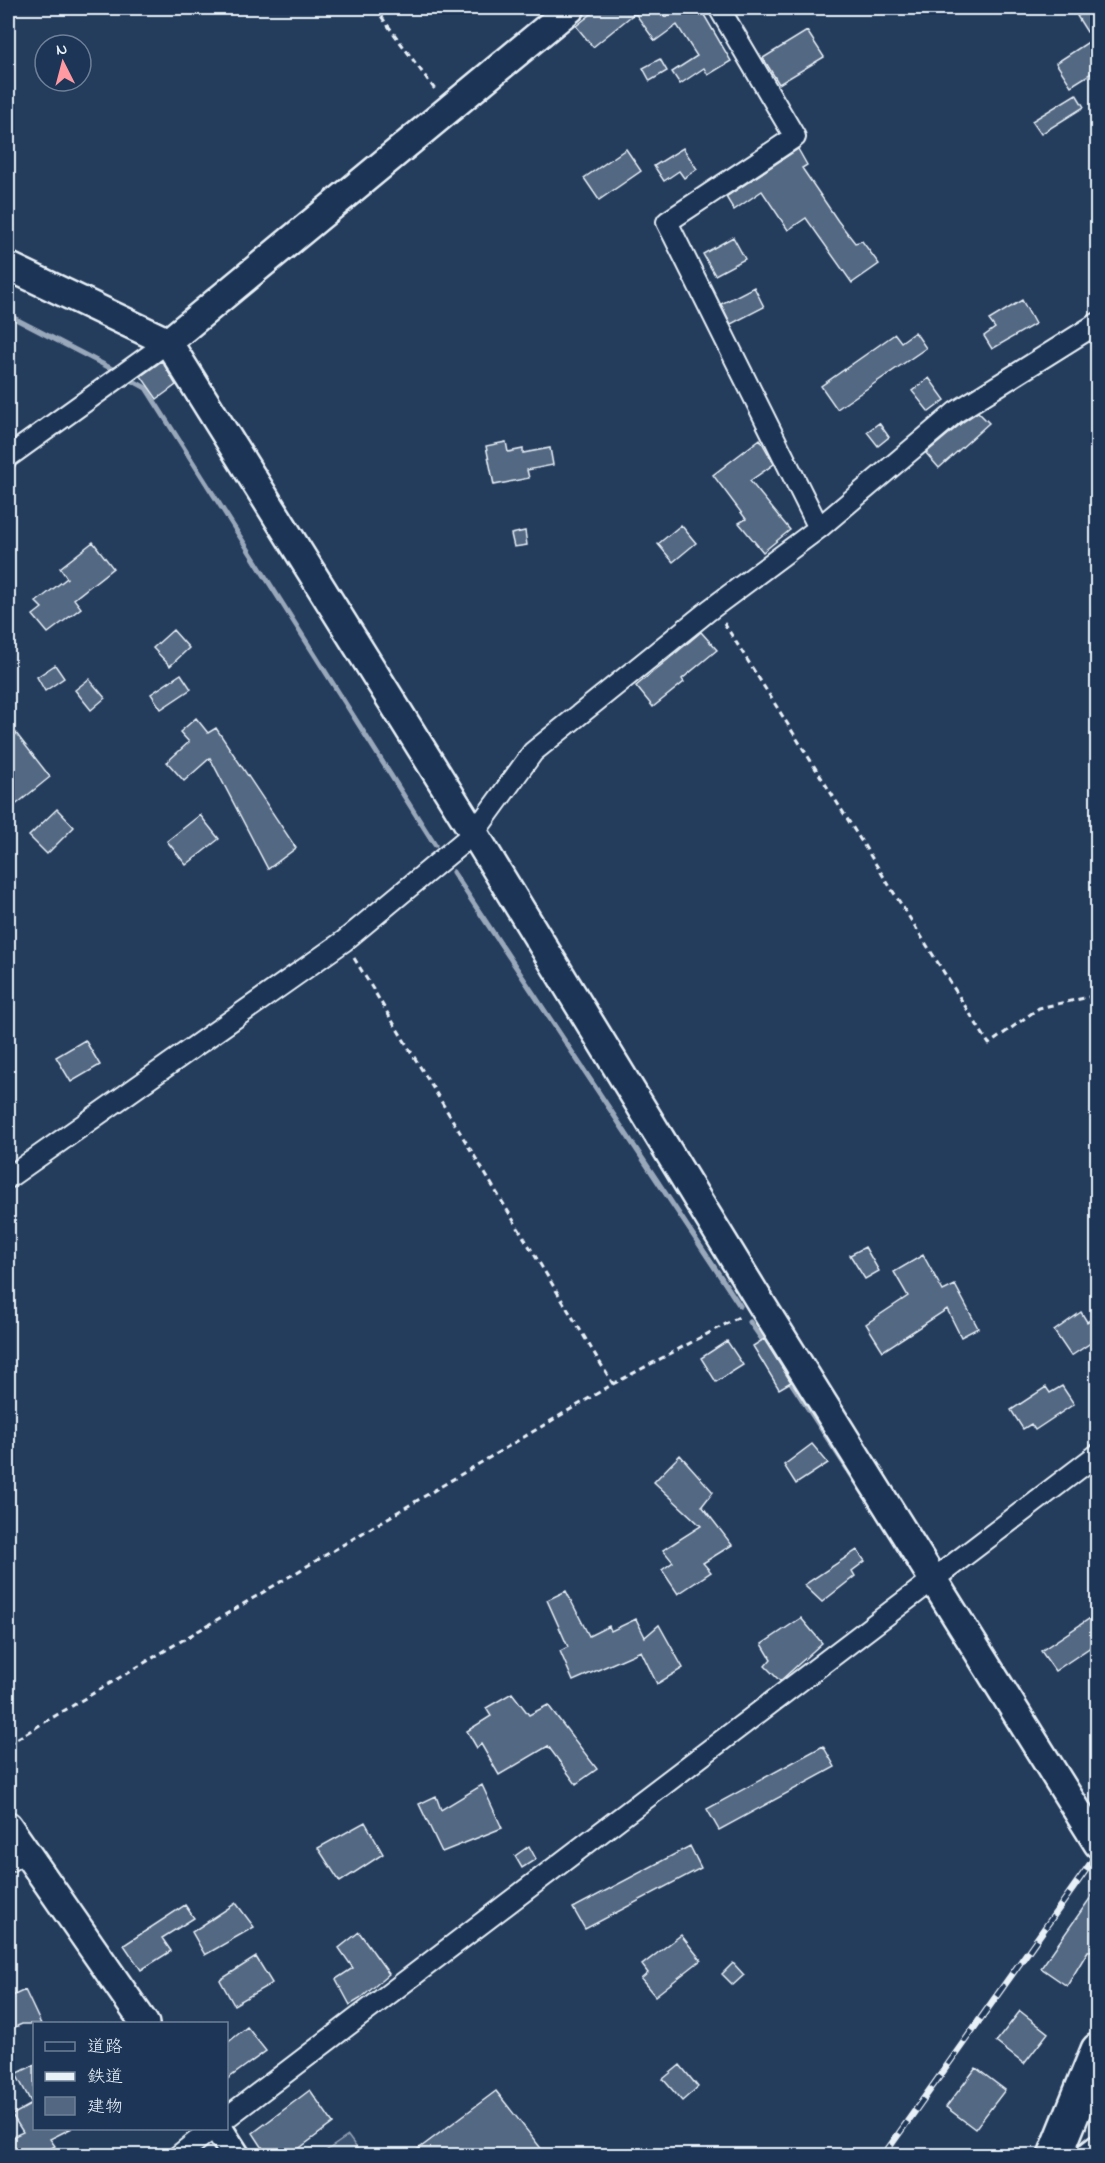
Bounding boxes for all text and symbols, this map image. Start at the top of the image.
north arrow [33,33,93,93]
text: N [55,38,68,63]
legend [33,2022,228,2130]
text: 道路 [87,2035,123,2061]
text: 鉄道 [87,2065,123,2091]
text: 建物 [87,2095,123,2121]

